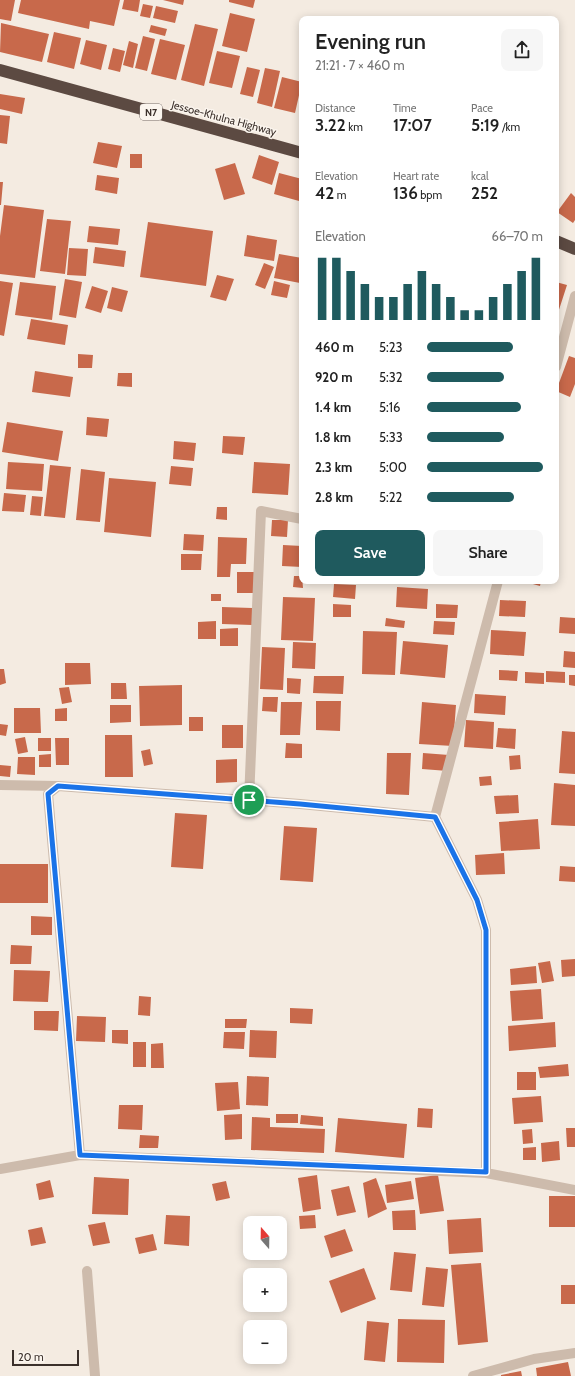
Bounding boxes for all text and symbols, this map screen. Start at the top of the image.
text: Evening run [315,28,426,55]
button: share [501,29,543,71]
text: 21:21 · 7 × 460 m [315,57,405,73]
street label: Jessoe-Khulna Highway [169,97,278,139]
text: Distance [315,101,356,115]
text: Time [393,101,416,115]
text: Pace [471,101,493,115]
road number: N7 [140,104,162,120]
text: 3.22 [315,115,346,135]
text: 17:07 [393,115,432,135]
text: 5:19 [471,115,499,135]
text: km [346,120,363,134]
text: /km [499,120,520,134]
text: Elevation [315,169,358,183]
text: Heart rate [393,169,439,183]
text: kcal [471,169,489,183]
text: 42 [315,183,334,203]
text: 136 [393,183,418,203]
text: 252 [471,183,498,203]
text: m [334,188,346,202]
text: bpm [418,188,442,202]
text: Elevation [315,228,366,244]
text: 66–70 m [492,228,543,244]
text: 460 m [315,339,354,355]
text: 5:23 [379,339,403,355]
text: 920 m [315,369,353,385]
text: 5:32 [379,369,403,385]
text: 1.4 km [315,399,351,415]
text: 5:16 [379,399,400,415]
text: 1.8 km [315,429,351,445]
text: 5:33 [379,429,403,445]
text: 2.3 km [315,459,352,475]
text: 5:00 [379,459,407,475]
text: 2.8 km [315,489,353,505]
text: 5:22 [379,489,402,505]
button: Save [315,530,425,576]
button: Share [433,530,543,576]
pin [232,783,266,817]
icon: arrive [238,789,260,811]
north arrow [243,1216,287,1260]
map controls [243,1216,287,1364]
button: + [243,1268,287,1312]
button: − [243,1320,287,1364]
scale bar [12,1348,79,1367]
text: 20 m [18,1350,44,1364]

